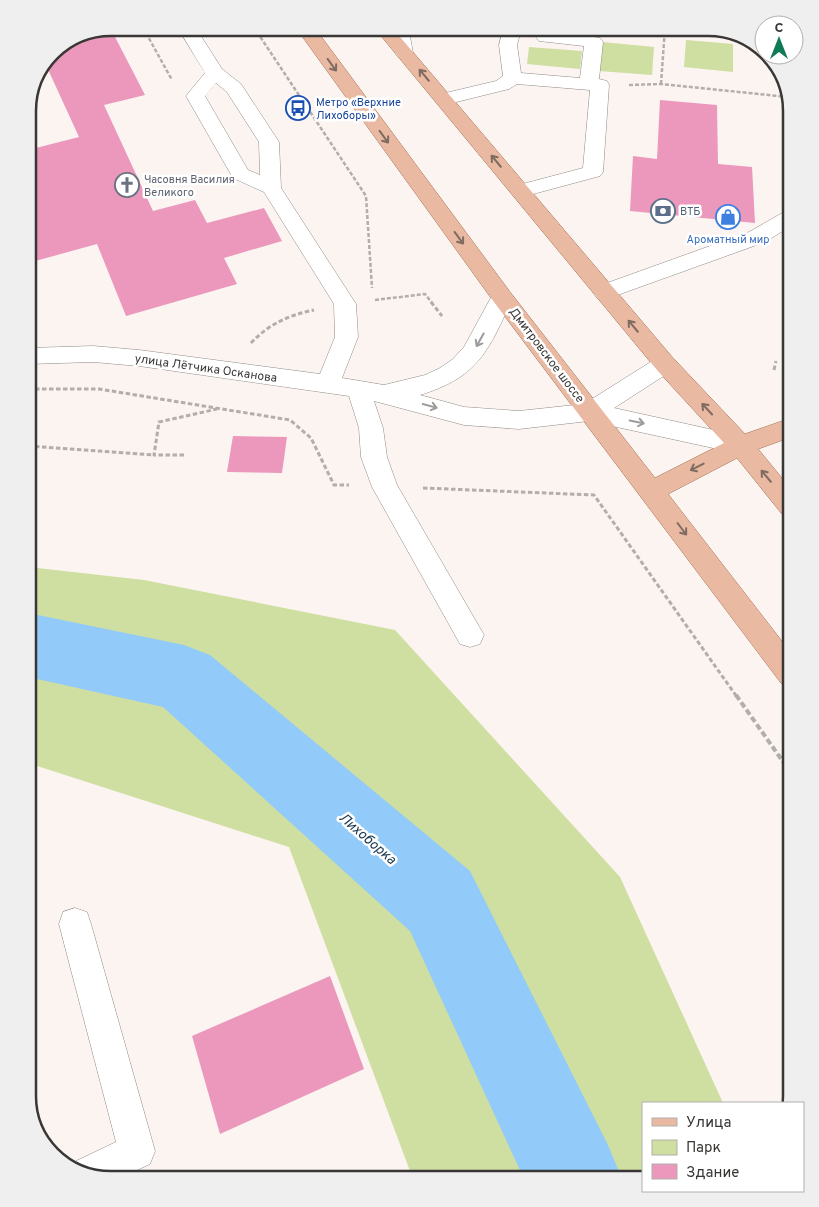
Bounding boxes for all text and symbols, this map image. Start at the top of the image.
north arrow [754,15,804,65]
text: С [775,20,784,37]
one-way arrow [327,57,337,71]
one-way arrow [418,69,429,82]
bus stop icon: Метро «Верхние Лихоборы» [285,95,311,121]
place label: Метро «Верхние Лихоборы» [316,96,401,123]
one-way arrow [379,130,390,143]
one-way arrow [491,155,502,168]
church icon: Часовня Василия Великого [114,172,140,198]
place label: Часовня Василия Великого [144,173,235,200]
bank icon: ВТБ [650,198,676,224]
shop icon: Ароматный мир [715,204,741,230]
place label: ВТБ [680,205,701,219]
one-way arrow [453,231,464,244]
place label: Ароматный мир [687,233,769,247]
street label: Дмитровское шоссе [505,305,587,407]
one-way arrow [628,320,639,333]
one-way arrow [475,332,484,347]
street label: улица Лётчика Осканова [134,351,278,387]
one-way arrow [421,402,437,411]
one-way arrow [701,403,713,416]
one-way arrow [628,418,644,427]
one-way arrow [690,462,705,472]
one-way arrow [761,470,772,483]
one-way arrow [677,522,687,536]
water label: Лихоборка [335,810,400,869]
legend [642,1102,804,1192]
text: Улица [686,1114,731,1133]
text: Парк [686,1139,721,1158]
text: Здание [686,1164,739,1183]

